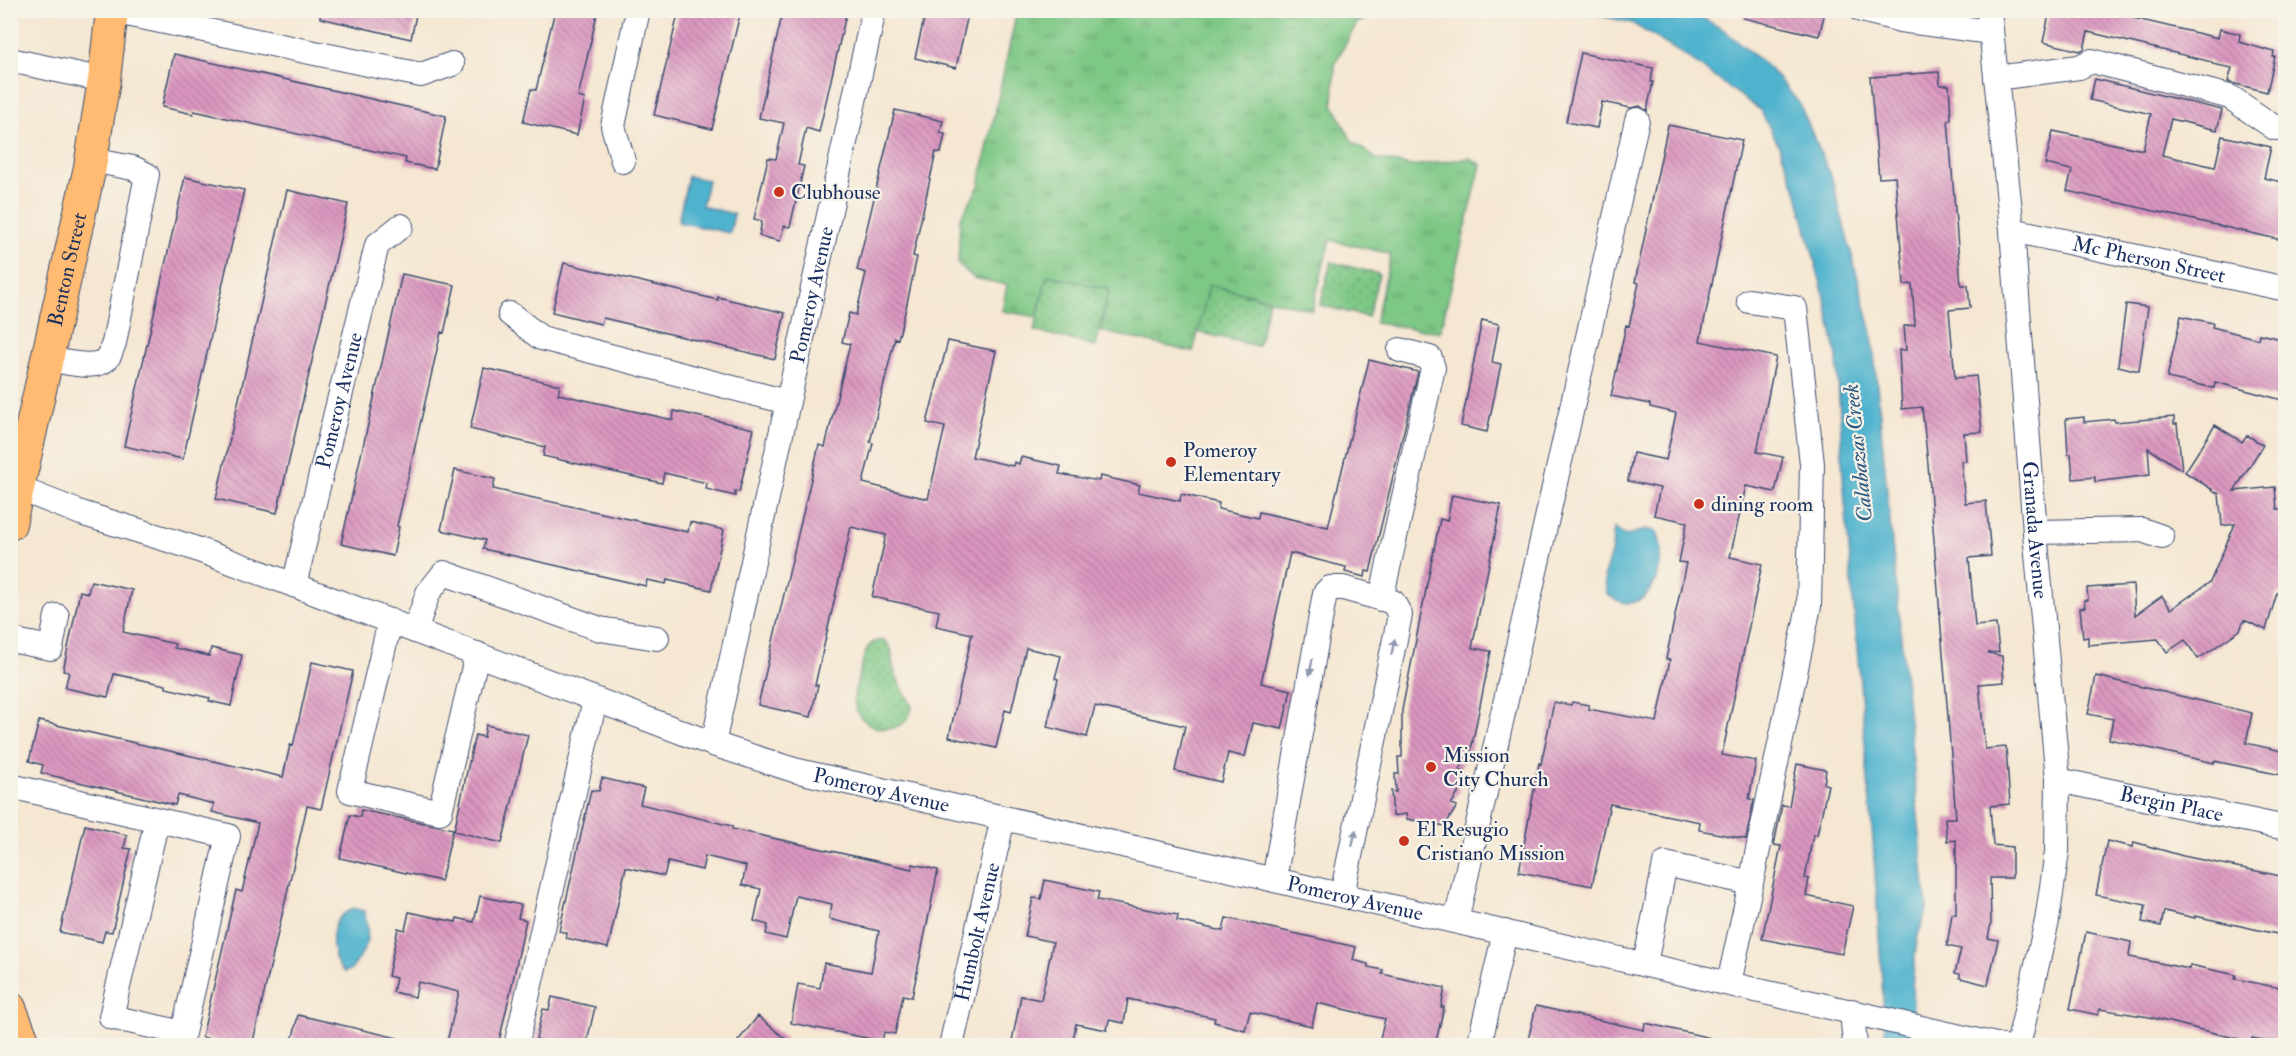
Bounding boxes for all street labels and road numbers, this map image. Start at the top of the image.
street label: Benton Street [41,210,93,329]
street label: Pomeroy Avenue [783,224,840,366]
street label: Mc Pherson Street [2070,230,2228,289]
street label: Pomeroy Avenue [309,329,369,471]
street label: Granada Avenue [2016,460,2055,600]
street label: Pomeroy Avenue [810,761,952,819]
street label: Bergin Place [2117,780,2226,828]
street label: Humbolt Avenue [948,860,1006,1004]
street label: Pomeroy Avenue [1284,870,1426,927]

